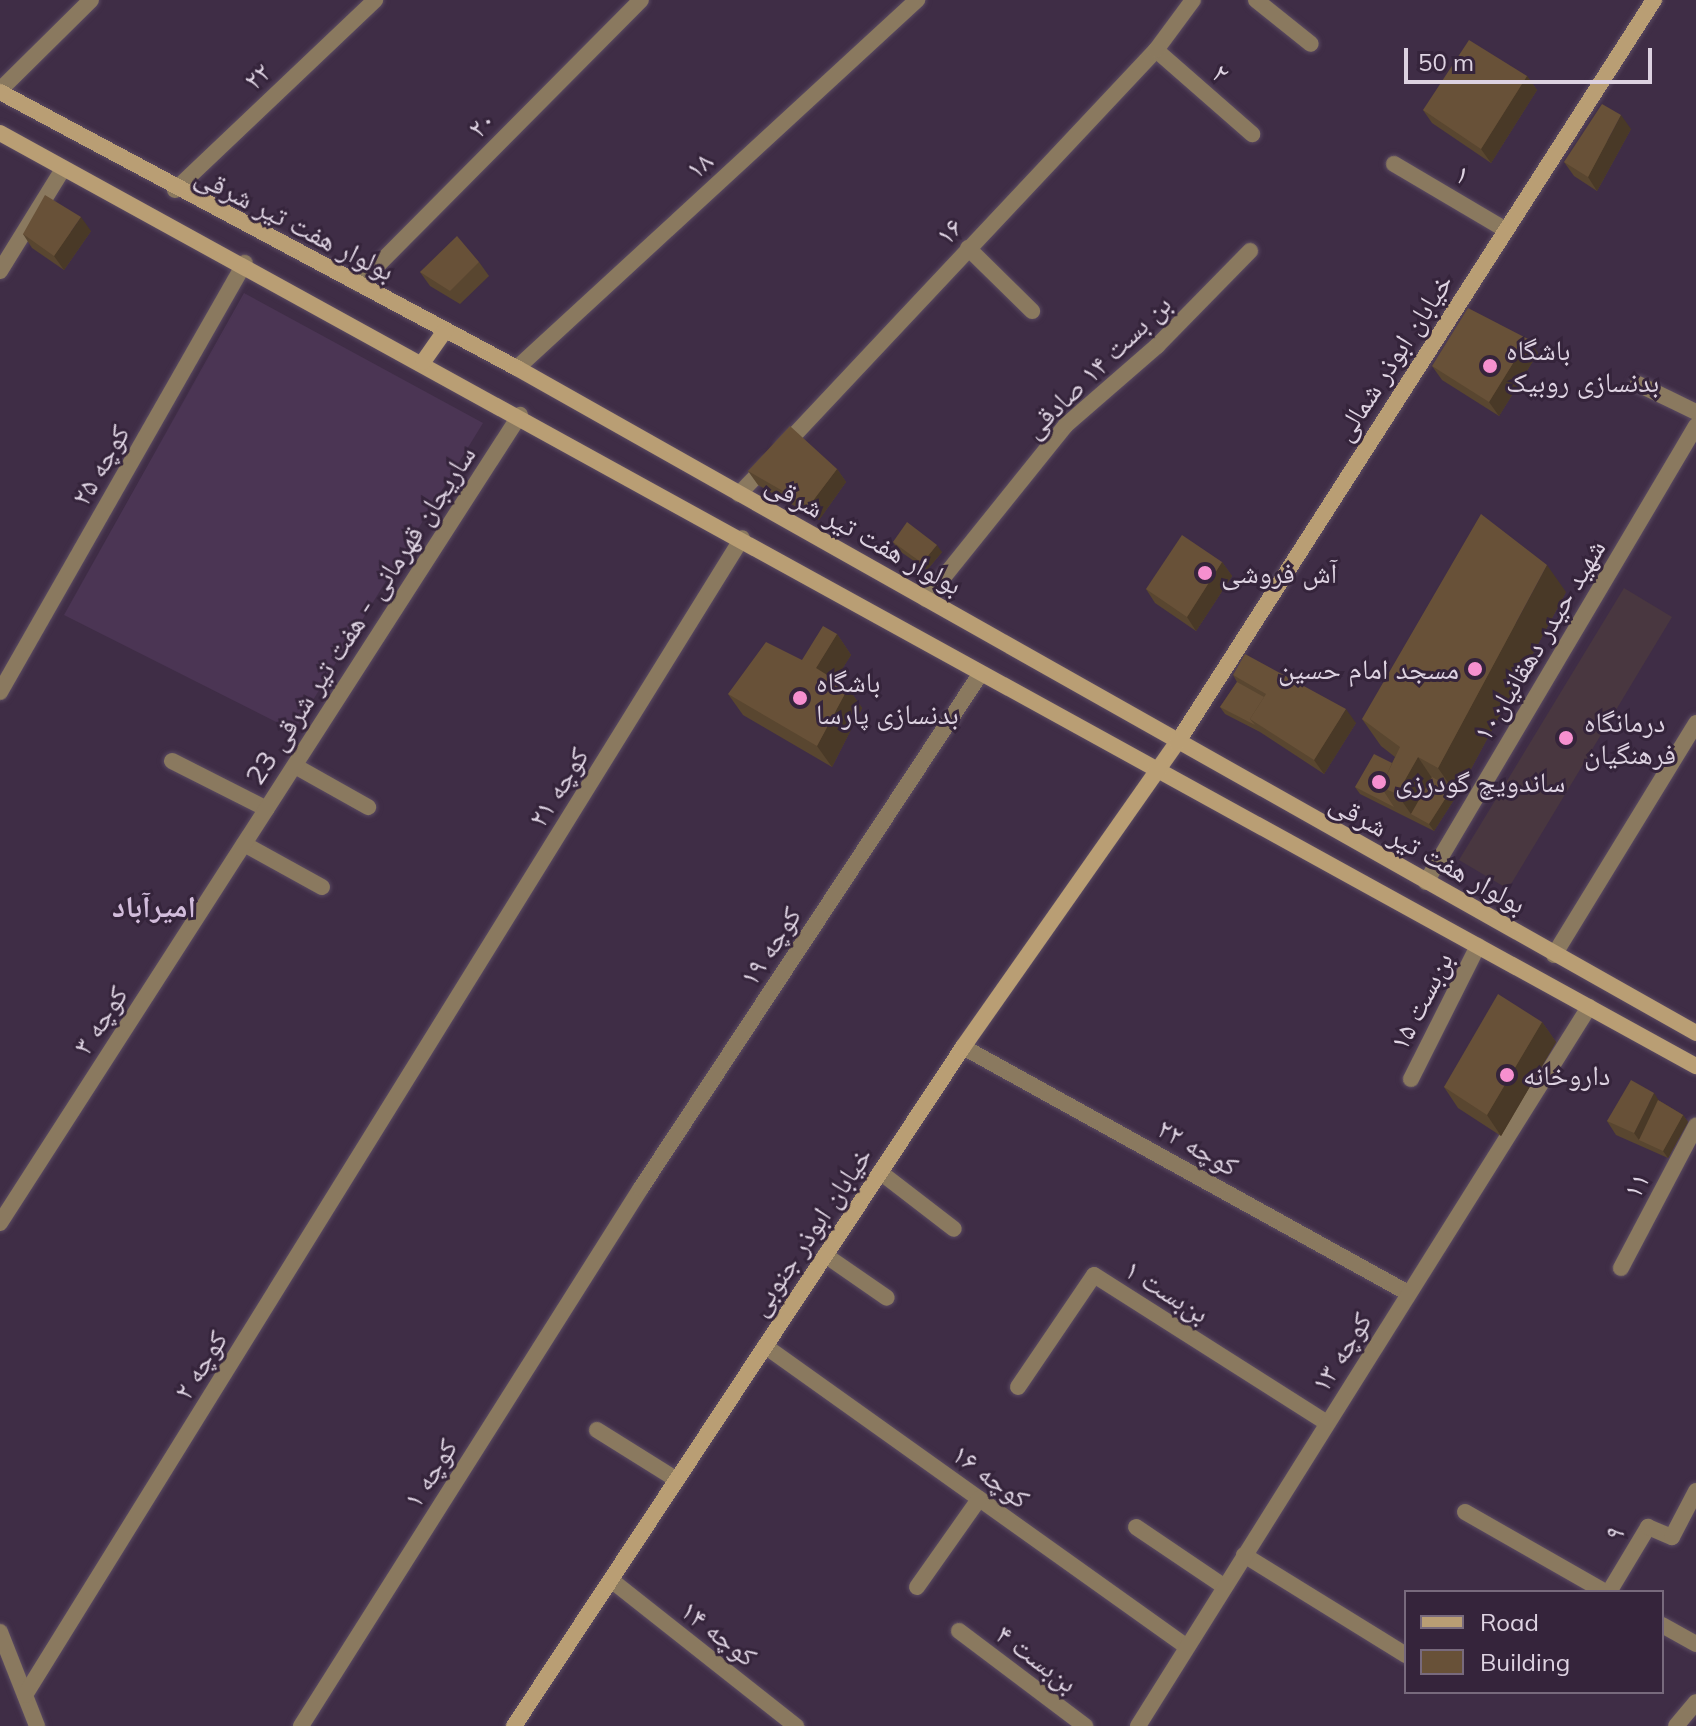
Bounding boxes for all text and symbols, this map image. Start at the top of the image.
scale bar [1408,32,1656,82]
text: 50 m [1418,47,1474,77]
street label: ۲۲ [236,55,278,97]
street label: ۲ [1205,56,1237,90]
street label: ۲۰ [460,103,502,145]
street label: ۱۸ [678,144,720,186]
street label: ۱ [1449,156,1477,192]
street label: بولوار هفت تیر شرقی [190,158,400,288]
street label: ۱۶ [928,210,970,252]
street label: خیابان ابوذر شمالی [1326,267,1460,447]
street label: بن بست ۱۴ صادقی [1016,287,1178,445]
place label: باشگاه بدنسازی روبیک [1506,333,1659,399]
marker: باشگاه بدنسازی روبیک [1481,357,1499,375]
street label: کوچه ۲۵ [64,419,136,511]
street label: ساریجان قهرمانی - هفت تیر شرقی 23 [238,439,482,791]
street label: بولوار هفت تیر شرقی [760,466,968,602]
street label: شهید حیدر دهقانیان۱۰ [1466,533,1612,747]
place label: آش فروشی [1221,556,1337,590]
marker: آش فروشی [1196,564,1214,582]
place label: مسجد امام حسین [1278,652,1459,686]
marker: مسجد امام حسین [1466,660,1484,678]
place label: باشگاه بدنسازی پارسا [816,665,959,731]
marker: باشگاه بدنسازی پارسا [791,689,809,707]
place label: درمانگاه فرهنگیان [1584,705,1676,771]
marker: درمانگاه فرهنگیان [1555,727,1577,749]
street label: کوچه ۲۱ [521,741,595,833]
place label: ساندویچ گودرزی [1395,765,1565,799]
marker: ساندویچ گودرزی [1370,773,1388,791]
street label: بولوار هفت تیر شرقی [1324,785,1532,921]
district label: امیرآباد [112,888,196,924]
street label: کوچه ۱۹ [732,900,808,992]
street label: بن‌بست ۱۵ [1382,946,1460,1056]
street label: کوچه ۳ [65,979,135,1061]
place label: داروخانه [1523,1058,1610,1092]
marker: داروخانه [1498,1066,1516,1084]
street label: کوچه ۲۲ [1152,1111,1244,1183]
street label: خیابان ابوذر جنوبی [741,1140,879,1322]
street label: ۱۱ [1615,1166,1657,1204]
street label: بن‌بست ۱ [1119,1252,1215,1330]
street label: کوچه ۱۳ [1304,1306,1378,1398]
street label: کوچه ۲ [166,1324,234,1406]
street label: کوچه ۱ [396,1432,464,1514]
street label: کوچه ۱۶ [946,1437,1036,1515]
street label: ۹ [1596,1519,1632,1547]
legend [1404,1590,1664,1694]
street label: کوچه ۱۴ [674,1593,764,1673]
text: Road [1480,1607,1539,1637]
street label: بن‌بست ۴ [990,1617,1084,1699]
text: Building [1480,1647,1570,1677]

